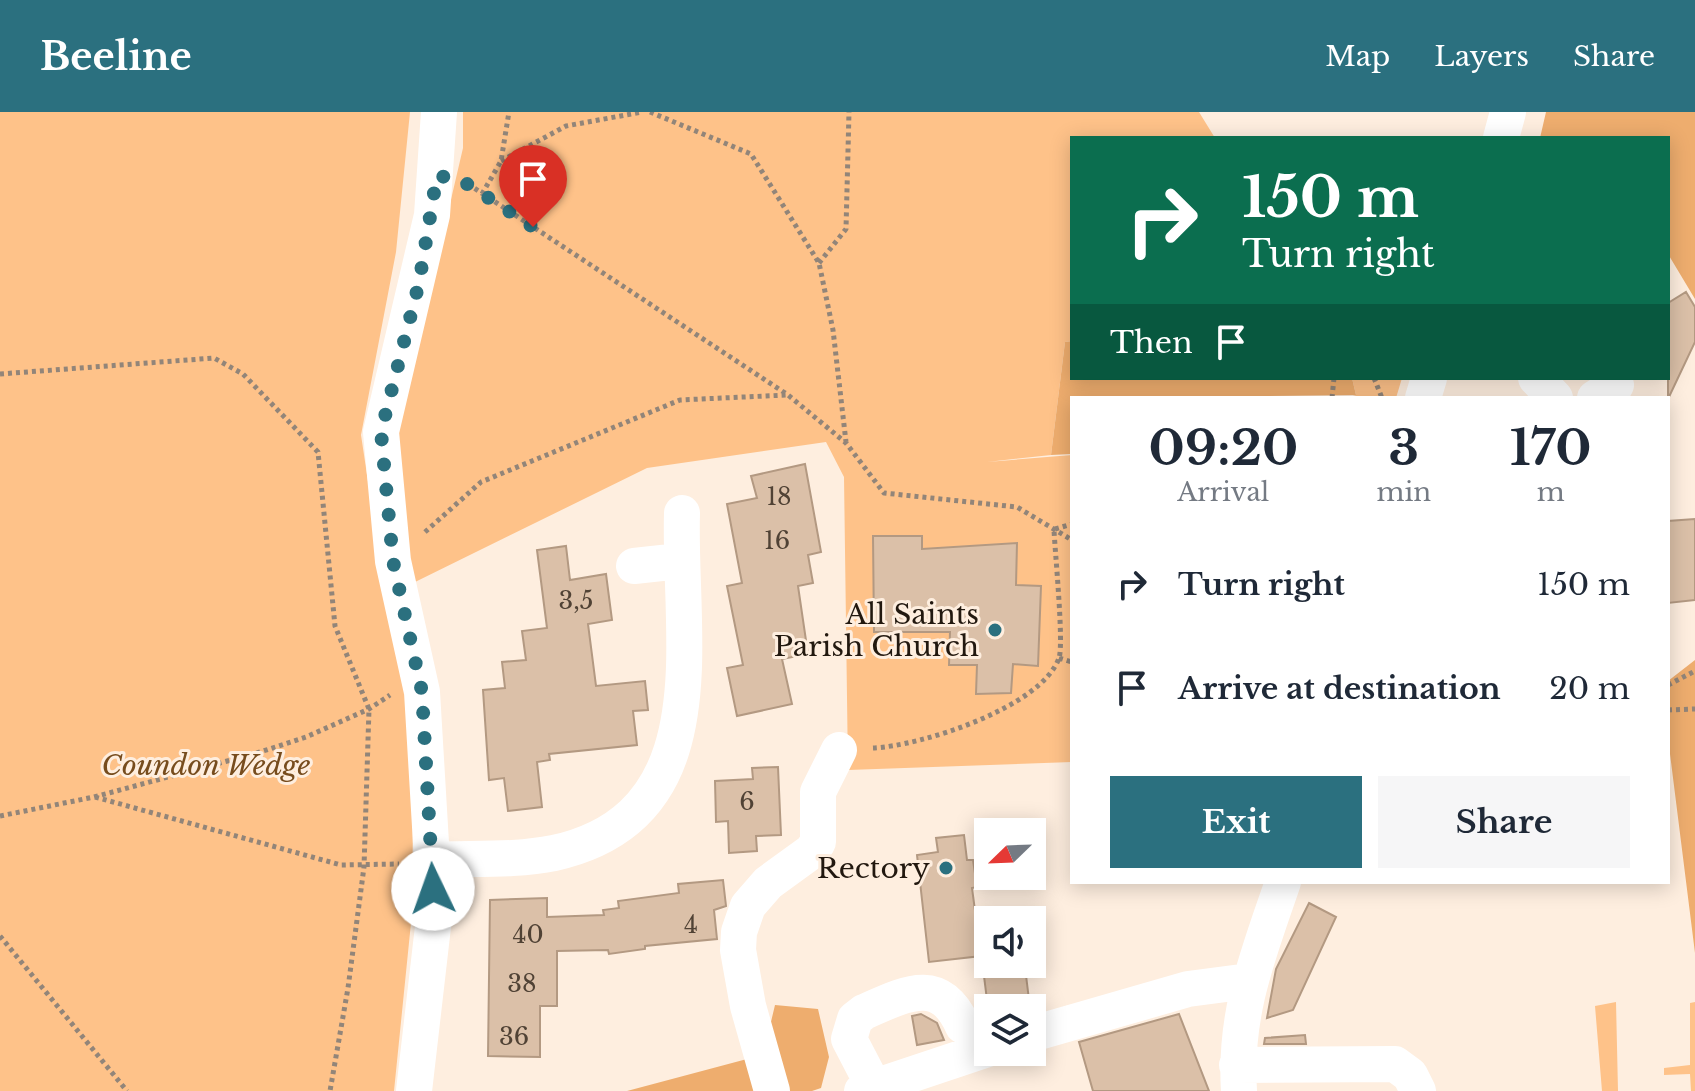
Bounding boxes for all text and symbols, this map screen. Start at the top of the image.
text: Beeline [40,33,192,80]
text: Map [1325,39,1390,74]
text: Layers [1434,39,1529,74]
text: Share [1573,39,1655,74]
pin [499,145,567,227]
icon: arrive [511,157,555,201]
text: 150 m [1242,163,1419,232]
icon: right [1110,168,1214,272]
text: Turn right [1242,232,1435,277]
icon: arrive [1209,320,1253,364]
text: Then [1110,324,1193,361]
text: 09:20 [1148,418,1298,478]
text: 3 [1389,418,1419,478]
text: 170 [1510,418,1592,478]
text: Arrival [1177,476,1269,508]
text: min [1377,476,1431,508]
text: m [1537,476,1565,508]
house number: 18 [766,482,792,511]
house number: 16 [764,526,790,555]
icon: right [1110,562,1154,606]
text: Turn right [1178,566,1345,603]
text: 150 m [1537,566,1630,603]
house number: 3,5 [559,586,593,615]
place label: All Saints Parish Church [774,597,979,664]
marker: All Saints Parish Church [986,621,1004,639]
icon: arrive [1110,666,1154,710]
text: Arrive at destination [1178,670,1501,707]
text: 20 m [1549,670,1630,707]
park label: Coundon Wedge [102,748,311,783]
button: Exit [1110,776,1362,868]
button: Share [1378,776,1630,868]
house number: 6 [739,787,755,816]
north arrow [974,818,1046,890]
map controls [974,818,1046,1066]
position arrow [391,847,475,931]
place label: Rectory [817,851,930,886]
marker: Rectory [937,859,955,877]
button: sound [974,906,1046,978]
house number: 4 [684,910,698,939]
house number: 40 [512,920,544,949]
house number: 38 [507,969,537,998]
button: layers [974,994,1046,1066]
house number: 36 [499,1022,529,1051]

